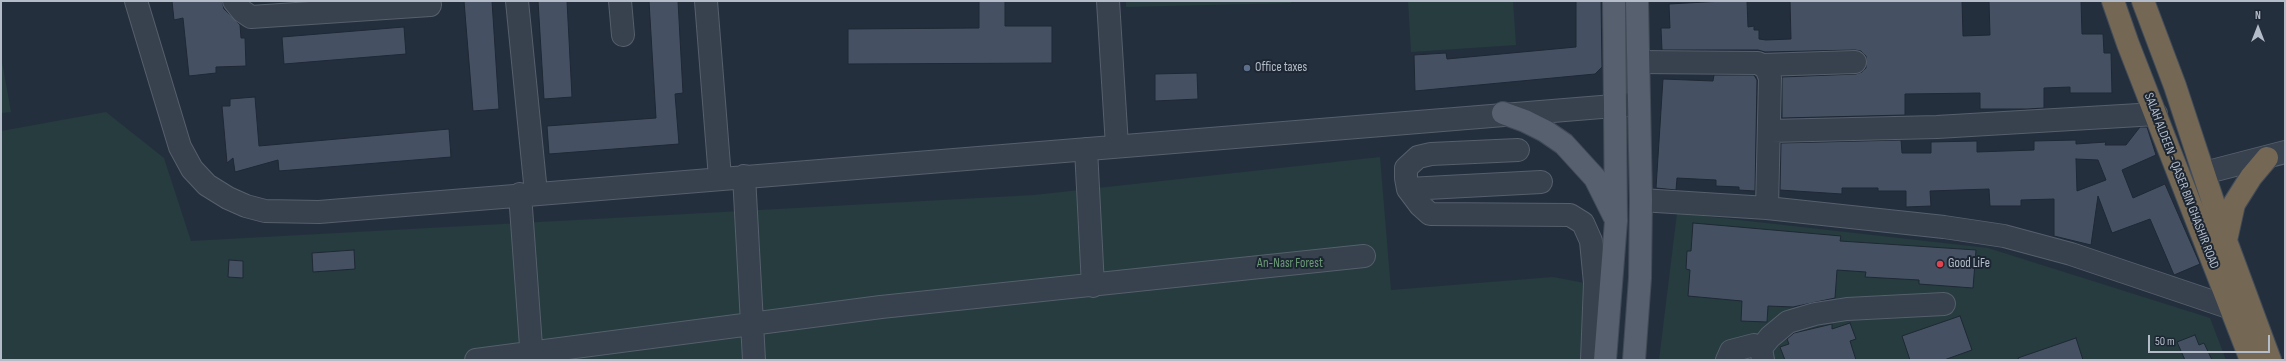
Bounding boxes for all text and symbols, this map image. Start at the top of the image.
north arrow [2238,8,2278,48]
text: N [2255,9,2261,22]
place label: Office taxes [1255,60,1307,76]
marker: Office taxes [1242,63,1252,73]
street label: SALAH ALDEEN - QASER BIN GHASHIR ROAD [2140,91,2222,271]
park label: An-Nasr Forest [1257,256,1323,272]
place label: Good LiFe [1948,256,1990,272]
marker: Good LiFe [1935,259,1945,269]
scale bar [2150,327,2272,353]
text: 50 m [2155,334,2175,349]

